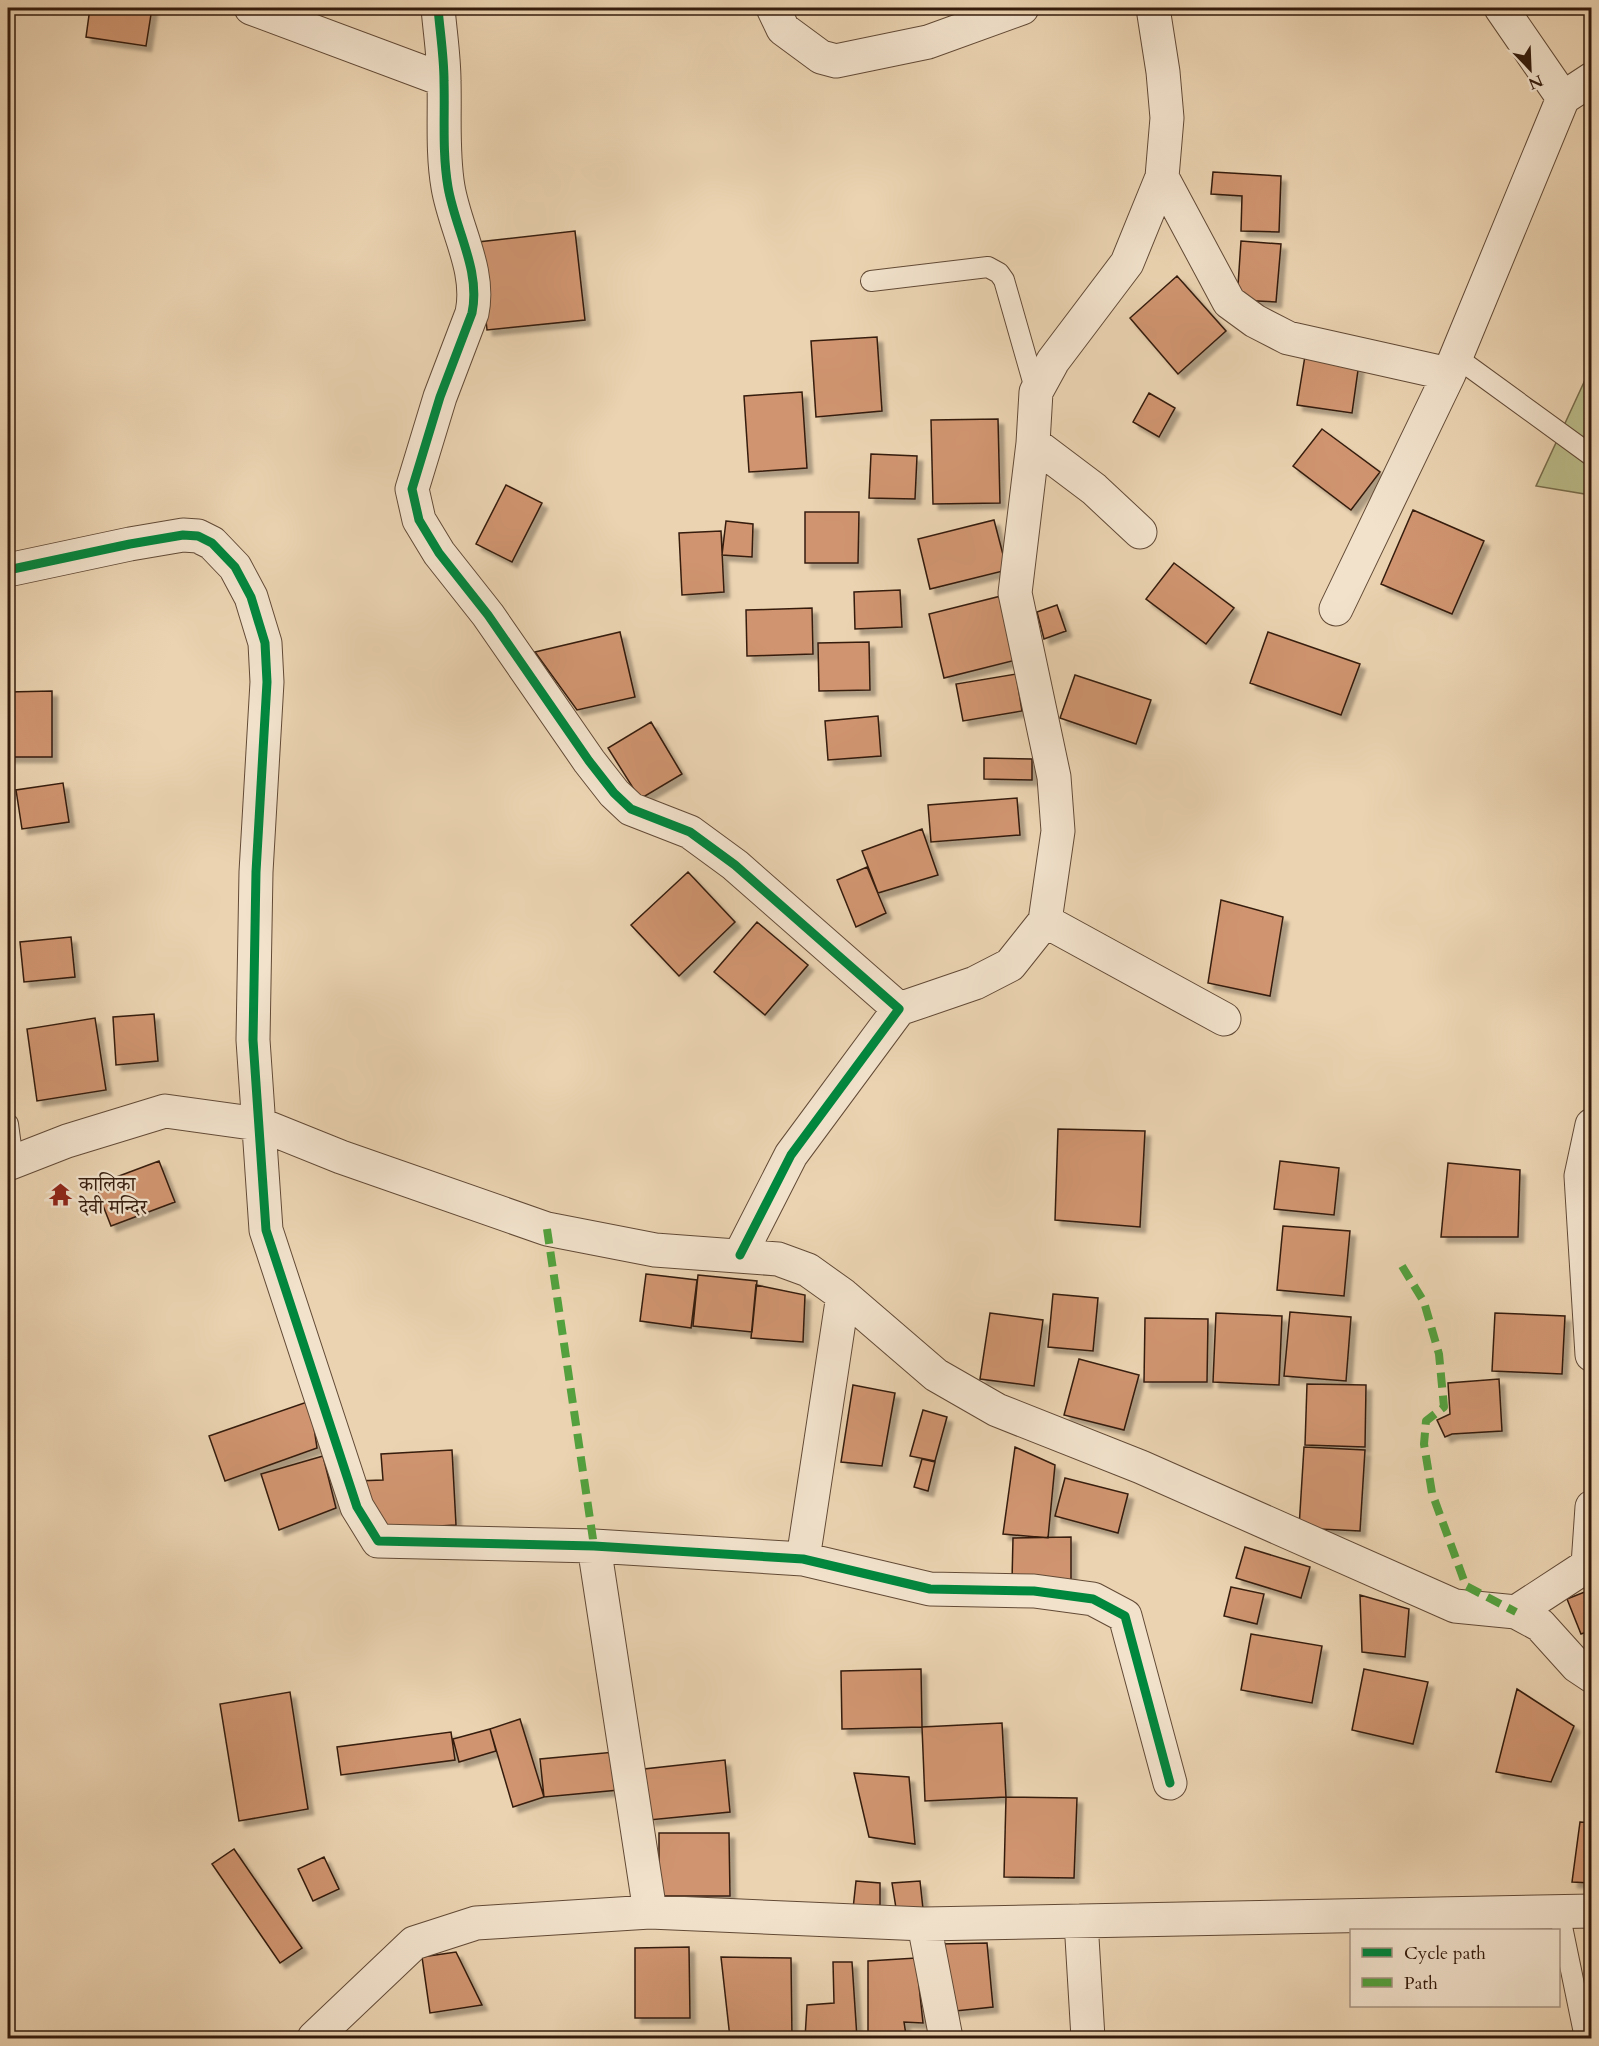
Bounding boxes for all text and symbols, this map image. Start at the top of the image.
north arrow [1500,39,1560,99]
text: N [1525,69,1546,95]
place label: कालिका देवी मन्दिर [78,1171,149,1221]
temple icon: कालिका देवी मन्दिर [48,1182,74,1208]
legend [1350,1929,1560,2007]
text: Cycle path [1404,1941,1486,1966]
text: Path [1404,1971,1438,1996]

